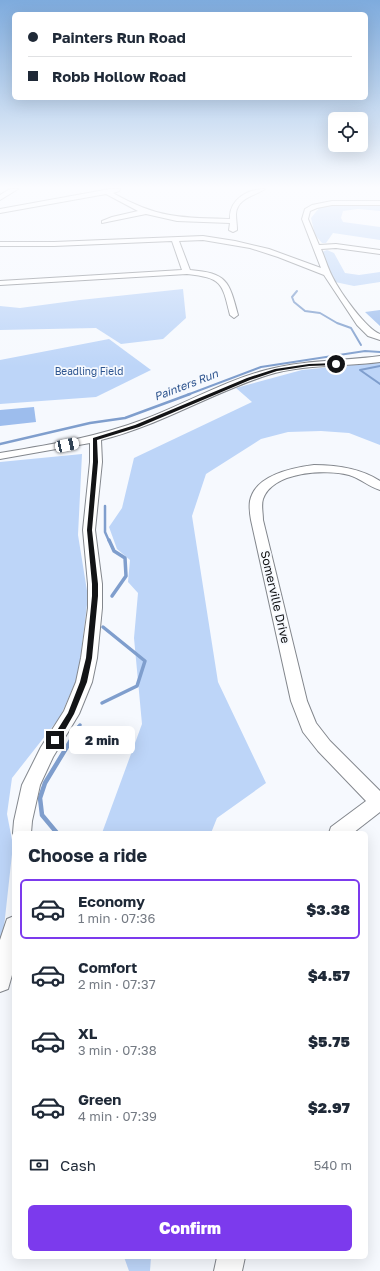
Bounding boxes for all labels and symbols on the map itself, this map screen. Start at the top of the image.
route start [327,355,345,373]
park label: Beadling Field [55,365,123,377]
water label: Painters Run [152,366,221,403]
car [54,437,80,453]
street label: Somerville Drive [258,549,293,645]
callout: 2 min [69,726,135,754]
route end [46,731,64,749]

